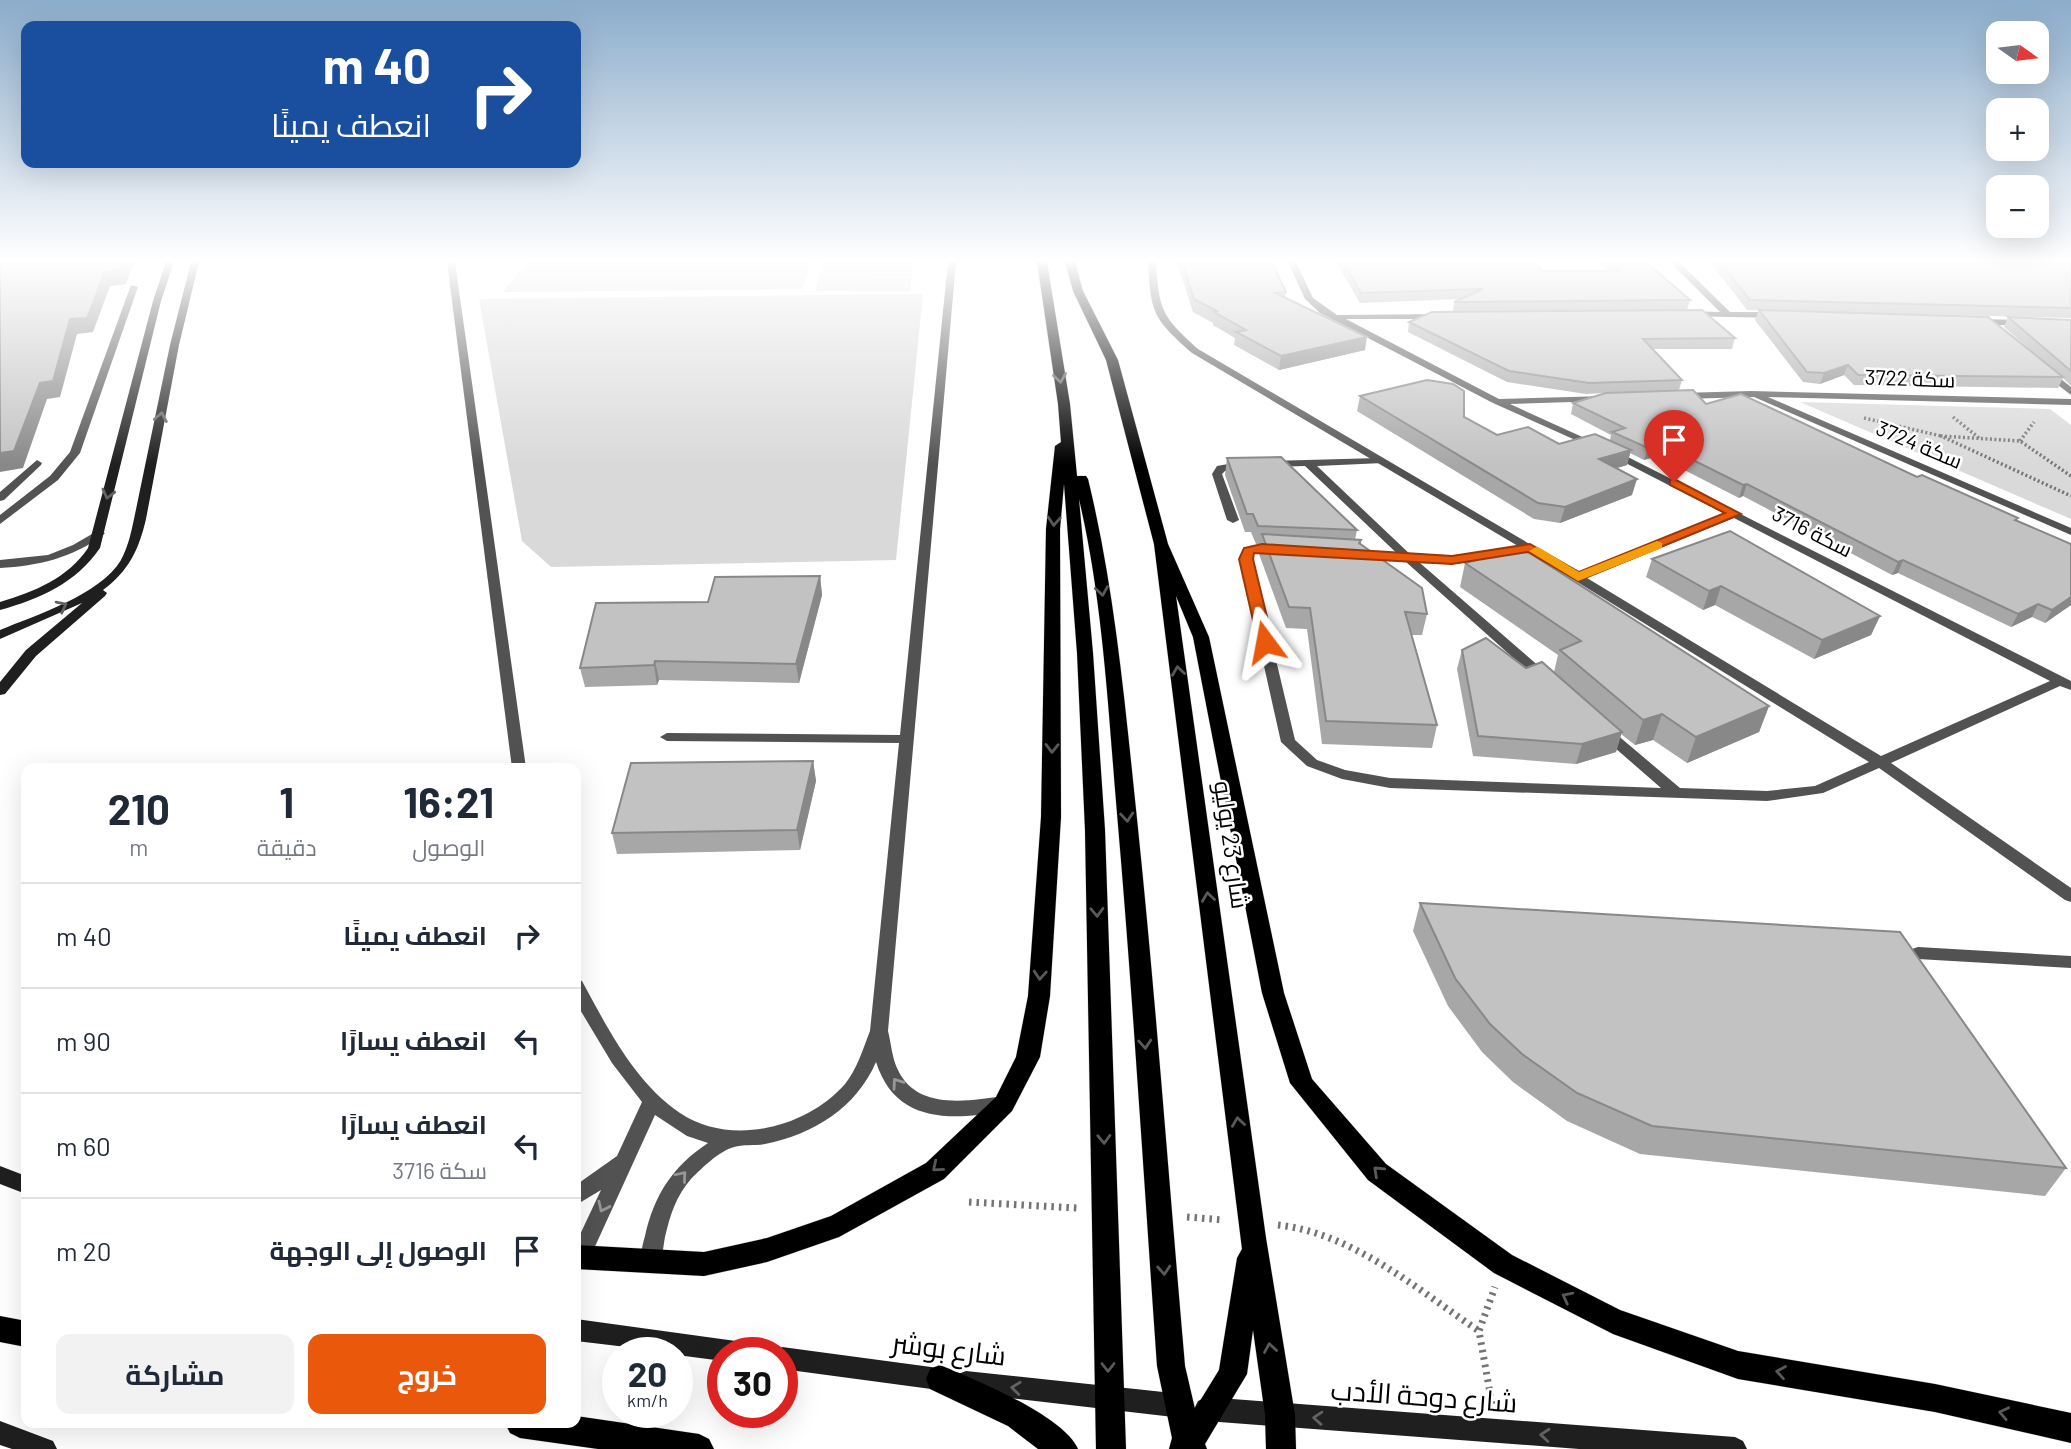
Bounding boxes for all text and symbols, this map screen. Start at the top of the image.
north arrow [1986,21,2049,84]
map controls [1986,21,2049,238]
text: 40 m [323,35,431,94]
icon: right [455,49,546,140]
button: + [1986,98,2049,161]
text: انعطف يمينًا [271,105,431,143]
button: − [1986,175,2049,238]
street label: سكة 3722 [1864,363,1956,392]
one-way arrow [1052,372,1067,384]
pin [1644,410,1704,482]
one-way arrow [153,411,168,423]
street label: سكة 3724 [1873,414,1966,473]
icon: arrive [1655,421,1693,459]
one-way arrow [102,488,116,500]
street label: سكة 3716 [1768,500,1857,561]
one-way arrow [1047,515,1062,526]
one-way arrow [1094,585,1109,597]
one-way arrow [55,601,67,615]
position arrow [1228,605,1302,679]
one-way arrow [1170,666,1185,677]
one-way arrow [1044,743,1060,754]
text: 1 [279,776,294,826]
text: 16:21 [403,776,494,826]
street label: شارع 23 يوليو [1206,779,1256,911]
text: 210 [108,783,170,833]
one-way arrow [1119,812,1134,823]
text: m [129,833,148,861]
text: دقيقة [257,833,317,861]
text: الوصول [412,833,485,861]
one-way arrow [1201,891,1216,903]
one-way arrow [1089,907,1105,918]
icon: right [508,917,546,955]
text: انعطف يمينًا [343,919,487,950]
text: 40 m [56,920,112,951]
one-way arrow [1033,970,1048,981]
icon: left [508,1022,546,1060]
text: انعطف يسارًا [340,1024,487,1055]
text: 90 m [56,1025,111,1056]
one-way arrow [1138,1038,1153,1049]
one-way arrow [892,1078,905,1091]
text: انعطف يسارًا [340,1108,487,1139]
one-way arrow [1231,1117,1246,1128]
icon: left [508,1127,546,1165]
text: 60 m [56,1130,111,1161]
one-way arrow [1096,1134,1111,1145]
text: سكة 3716 [392,1156,487,1184]
one-way arrow [933,1159,945,1172]
one-way arrow [1374,1167,1387,1180]
one-way arrow [674,1171,686,1184]
one-way arrow [597,1200,611,1212]
icon: arrive [508,1232,546,1270]
text: الوصول إلى الوجهة [269,1234,487,1265]
text: 20 m [56,1235,111,1266]
one-way arrow [1156,1265,1171,1276]
one-way arrow [1562,1292,1574,1306]
street label: شارع بوشر [888,1324,1008,1375]
button: مشاركة [56,1334,294,1414]
button: خروج [308,1334,546,1414]
speed limit sign: 30 [707,1337,798,1428]
one-way arrow [1263,1342,1278,1354]
text: 20 [628,1352,667,1394]
one-way arrow [1100,1362,1116,1373]
one-way arrow [1775,1365,1787,1380]
street label: شارع دوحة الأدب [1329,1372,1519,1421]
one-way arrow [1011,1380,1022,1395]
text: km/h [627,1389,668,1411]
one-way arrow [1998,1407,2010,1422]
one-way arrow [1312,1411,1323,1426]
one-way arrow [1539,1428,1550,1443]

